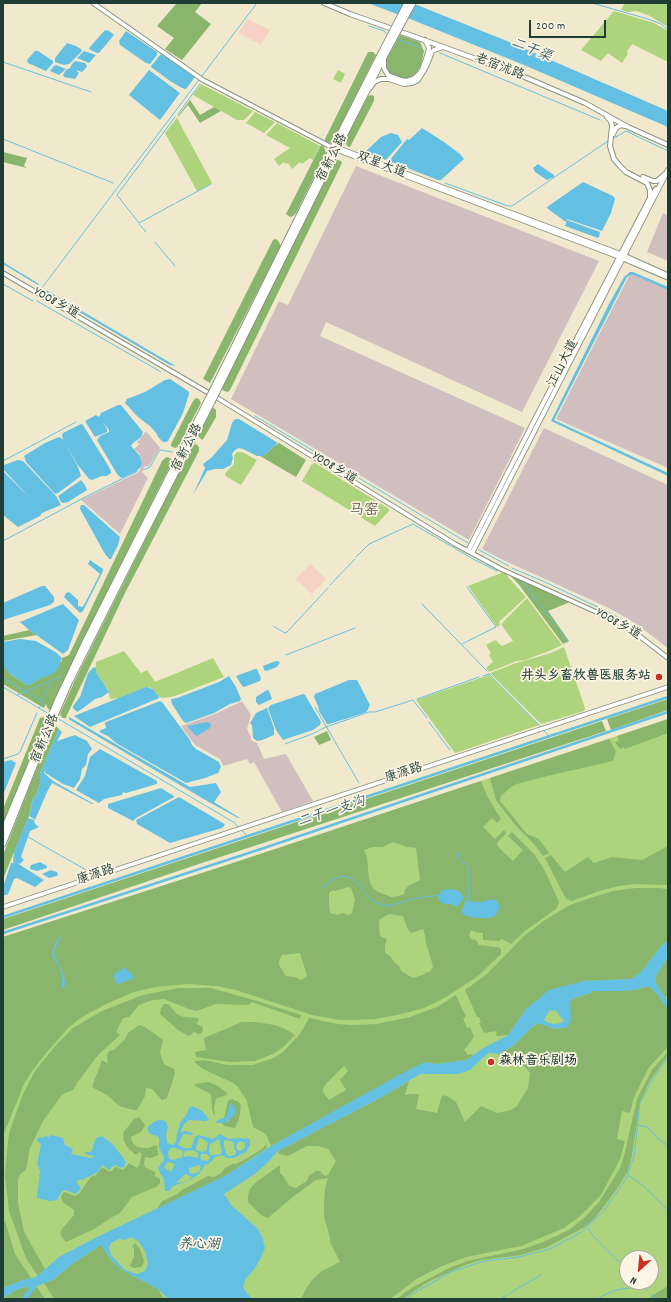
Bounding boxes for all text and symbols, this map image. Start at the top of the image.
scale bar [531,12,608,38]
text: 200 m [536,18,565,35]
water label: 二干渠 [508,35,554,67]
street label: 老宿沭路 [472,51,526,85]
street label: 宿新公路 [314,131,352,185]
street label: 双星大道 [354,149,408,183]
street label: Y008乡道 [30,285,82,323]
street label: 江山大道 [545,337,583,391]
street label: 宿新公路 [169,421,207,475]
street label: Y008乡道 [309,449,359,489]
district label: 马窑 [349,503,379,521]
street label: Y008乡道 [592,606,644,644]
place label: 井头乡畜牧兽医服务站 [521,669,651,685]
marker: 井头乡畜牧兽医服务站 [654,672,664,682]
street label: 宿新公路 [29,712,63,766]
street label: 康源路 [383,761,425,787]
water label: 二干一支沟 [296,794,368,832]
street label: 康源路 [75,863,117,889]
place label: 森林音乐剧场 [499,1054,577,1070]
marker: 森林音乐剧场 [486,1057,496,1067]
water label: 养心湖 [178,1238,220,1254]
north arrow [619,1250,659,1290]
text: N [628,1271,640,1288]

